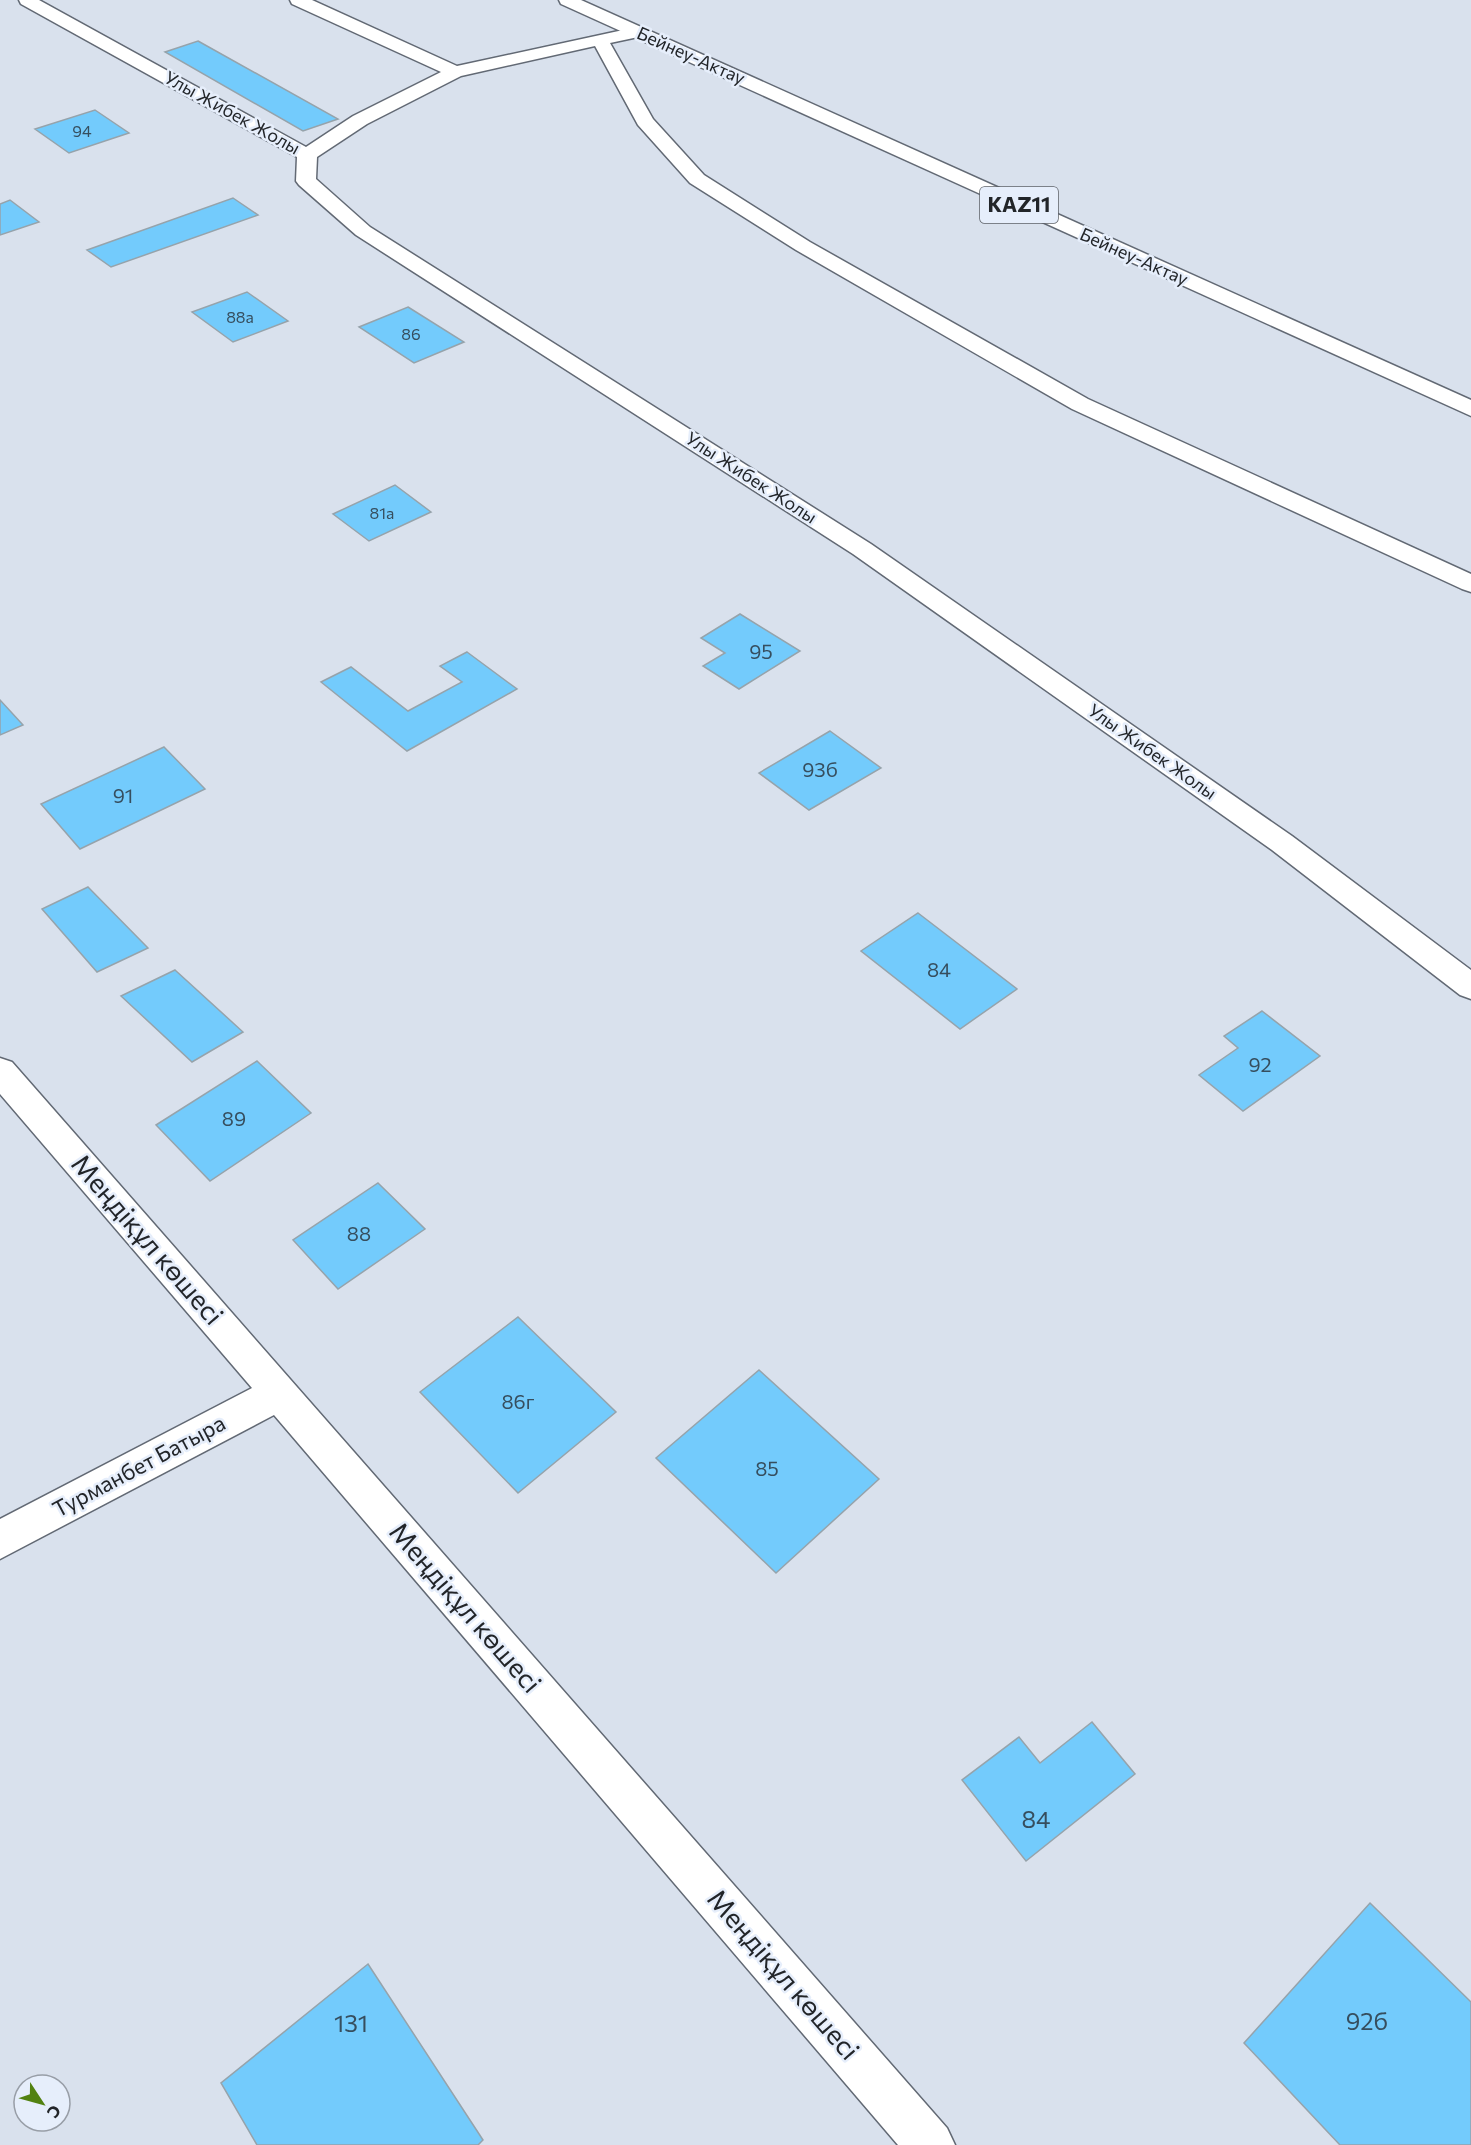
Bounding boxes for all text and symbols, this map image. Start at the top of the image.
street label: Бейнеу-Актау [634,21,749,89]
street label: Улы Жибек Жолы [161,66,304,159]
house number: 94 [72,121,92,140]
road number: KAZ11 [980,187,1058,223]
street label: Бейнеу-Актау [1077,222,1192,290]
house number: 88а [226,307,254,326]
house number: 86 [401,324,421,343]
street label: Улы Жибек Жолы [682,427,821,528]
house number: 81а [370,503,394,522]
house number: 95 [749,639,773,663]
street label: Улы Жибек Жолы [1084,699,1221,804]
house number: 93б [802,757,838,781]
house number: 91 [113,783,133,807]
house number: 84 [927,957,951,981]
house number: 92 [1248,1052,1272,1076]
house number: 89 [222,1106,246,1130]
street label: Меңдіқұл көшесі [65,1147,231,1331]
house number: 88 [347,1221,371,1245]
house number: 86г [501,1389,535,1413]
street label: Турманбет Батыра [48,1409,230,1522]
house number: 85 [755,1456,779,1480]
street label: Меңдіқұл көшесі [383,1515,549,1699]
house number: 84 [1022,1804,1050,1833]
street label: Меңдіқұл көшесі [701,1882,867,2066]
house number: 92б [1346,2006,1388,2035]
house number: 131 [334,2008,368,2037]
north arrow [12,2073,72,2133]
text: С [44,2102,65,2122]

